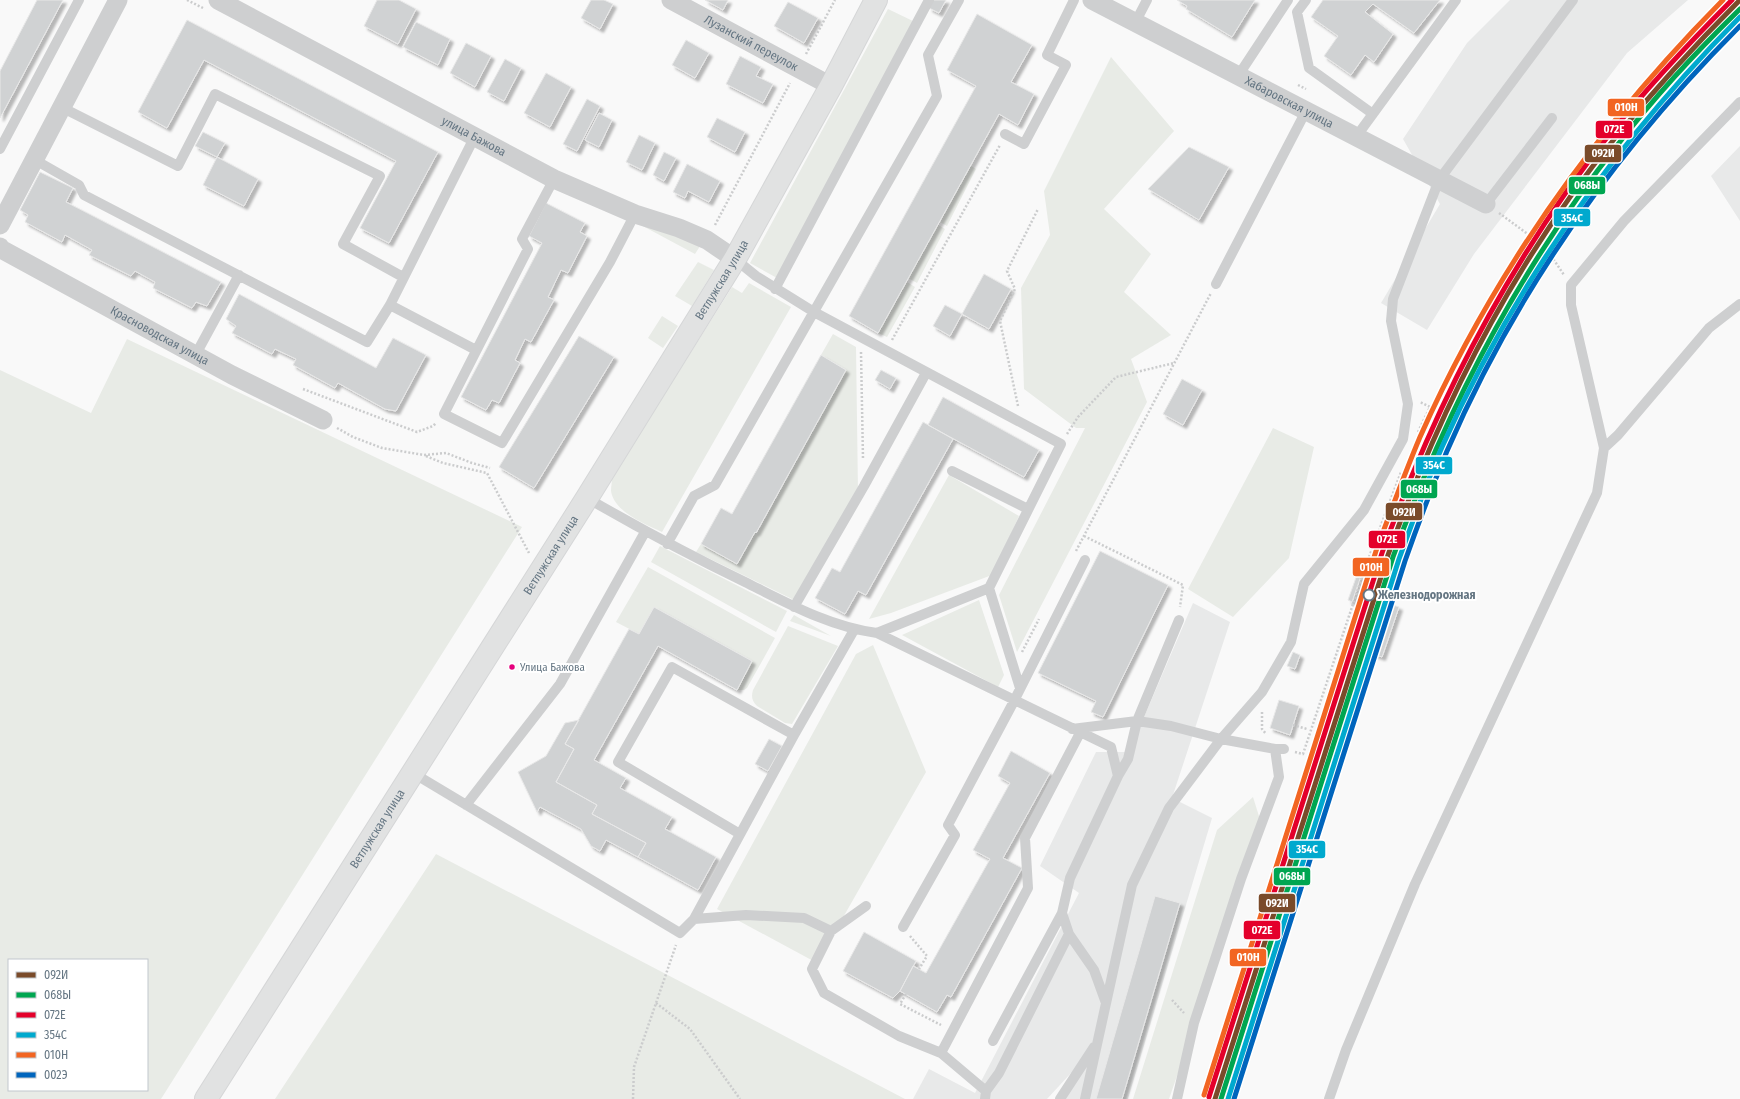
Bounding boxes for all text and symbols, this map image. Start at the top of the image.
street label: Лузанский переулок [702,12,801,74]
street label: Хабаровская улица [1243,73,1336,131]
line badge: 010Н [1607,98,1645,117]
text: 010Н [1614,101,1638,114]
street label: улица Бажова [439,114,509,159]
line badge: 072Е [1595,120,1633,139]
text: 072Е [1604,123,1624,136]
line badge: 092И [1584,144,1622,163]
text: 092И [1591,147,1615,160]
line badge: 068Ы [1568,176,1606,195]
text: 068Ы [1574,179,1600,192]
line badge: 354С [1553,208,1591,227]
text: 354С [1560,212,1583,225]
street label: Ветлужская улица [692,237,751,322]
street label: Красноводская улица [108,303,211,368]
line badge: 354С [1415,456,1453,475]
text: 354С [1422,459,1445,472]
line badge: 068Ы [1400,479,1438,499]
text: 068Ы [1406,483,1432,496]
line badge: 092И [1385,502,1423,521]
text: 092И [1392,506,1416,519]
street label: Ветлужская улица [521,513,581,597]
line badge: 072Е [1368,530,1406,549]
text: 072Е [1377,533,1397,546]
line badge: 010Н [1352,557,1390,577]
text: 010Н [1359,561,1383,574]
marker: Железнодорожная [1362,588,1376,602]
place label: Железнодорожная [1377,588,1475,602]
place label: Улица Бажова [519,661,585,674]
marker: Улица Бажова [507,662,517,672]
street label: Ветлужская улица [347,786,408,871]
line badge: 354С [1288,840,1326,859]
text: 354С [1295,843,1318,856]
line badge: 068Ы [1273,867,1311,886]
text: 068Ы [1279,870,1305,883]
line badge: 092И [1258,893,1296,913]
text: 092И [1265,897,1289,910]
line badge: 072Е [1243,920,1281,940]
text: 072Е [1252,924,1272,937]
line badge: 010Н [1229,948,1267,967]
text: 010Н [1236,951,1260,964]
legend [8,959,148,1091]
text: 092И [44,968,68,982]
text: 068Ы [44,988,71,1002]
text: 072Е [44,1008,66,1022]
text: 354С [44,1028,67,1042]
text: 010Н [44,1048,68,1062]
text: 002Э [44,1068,68,1082]

